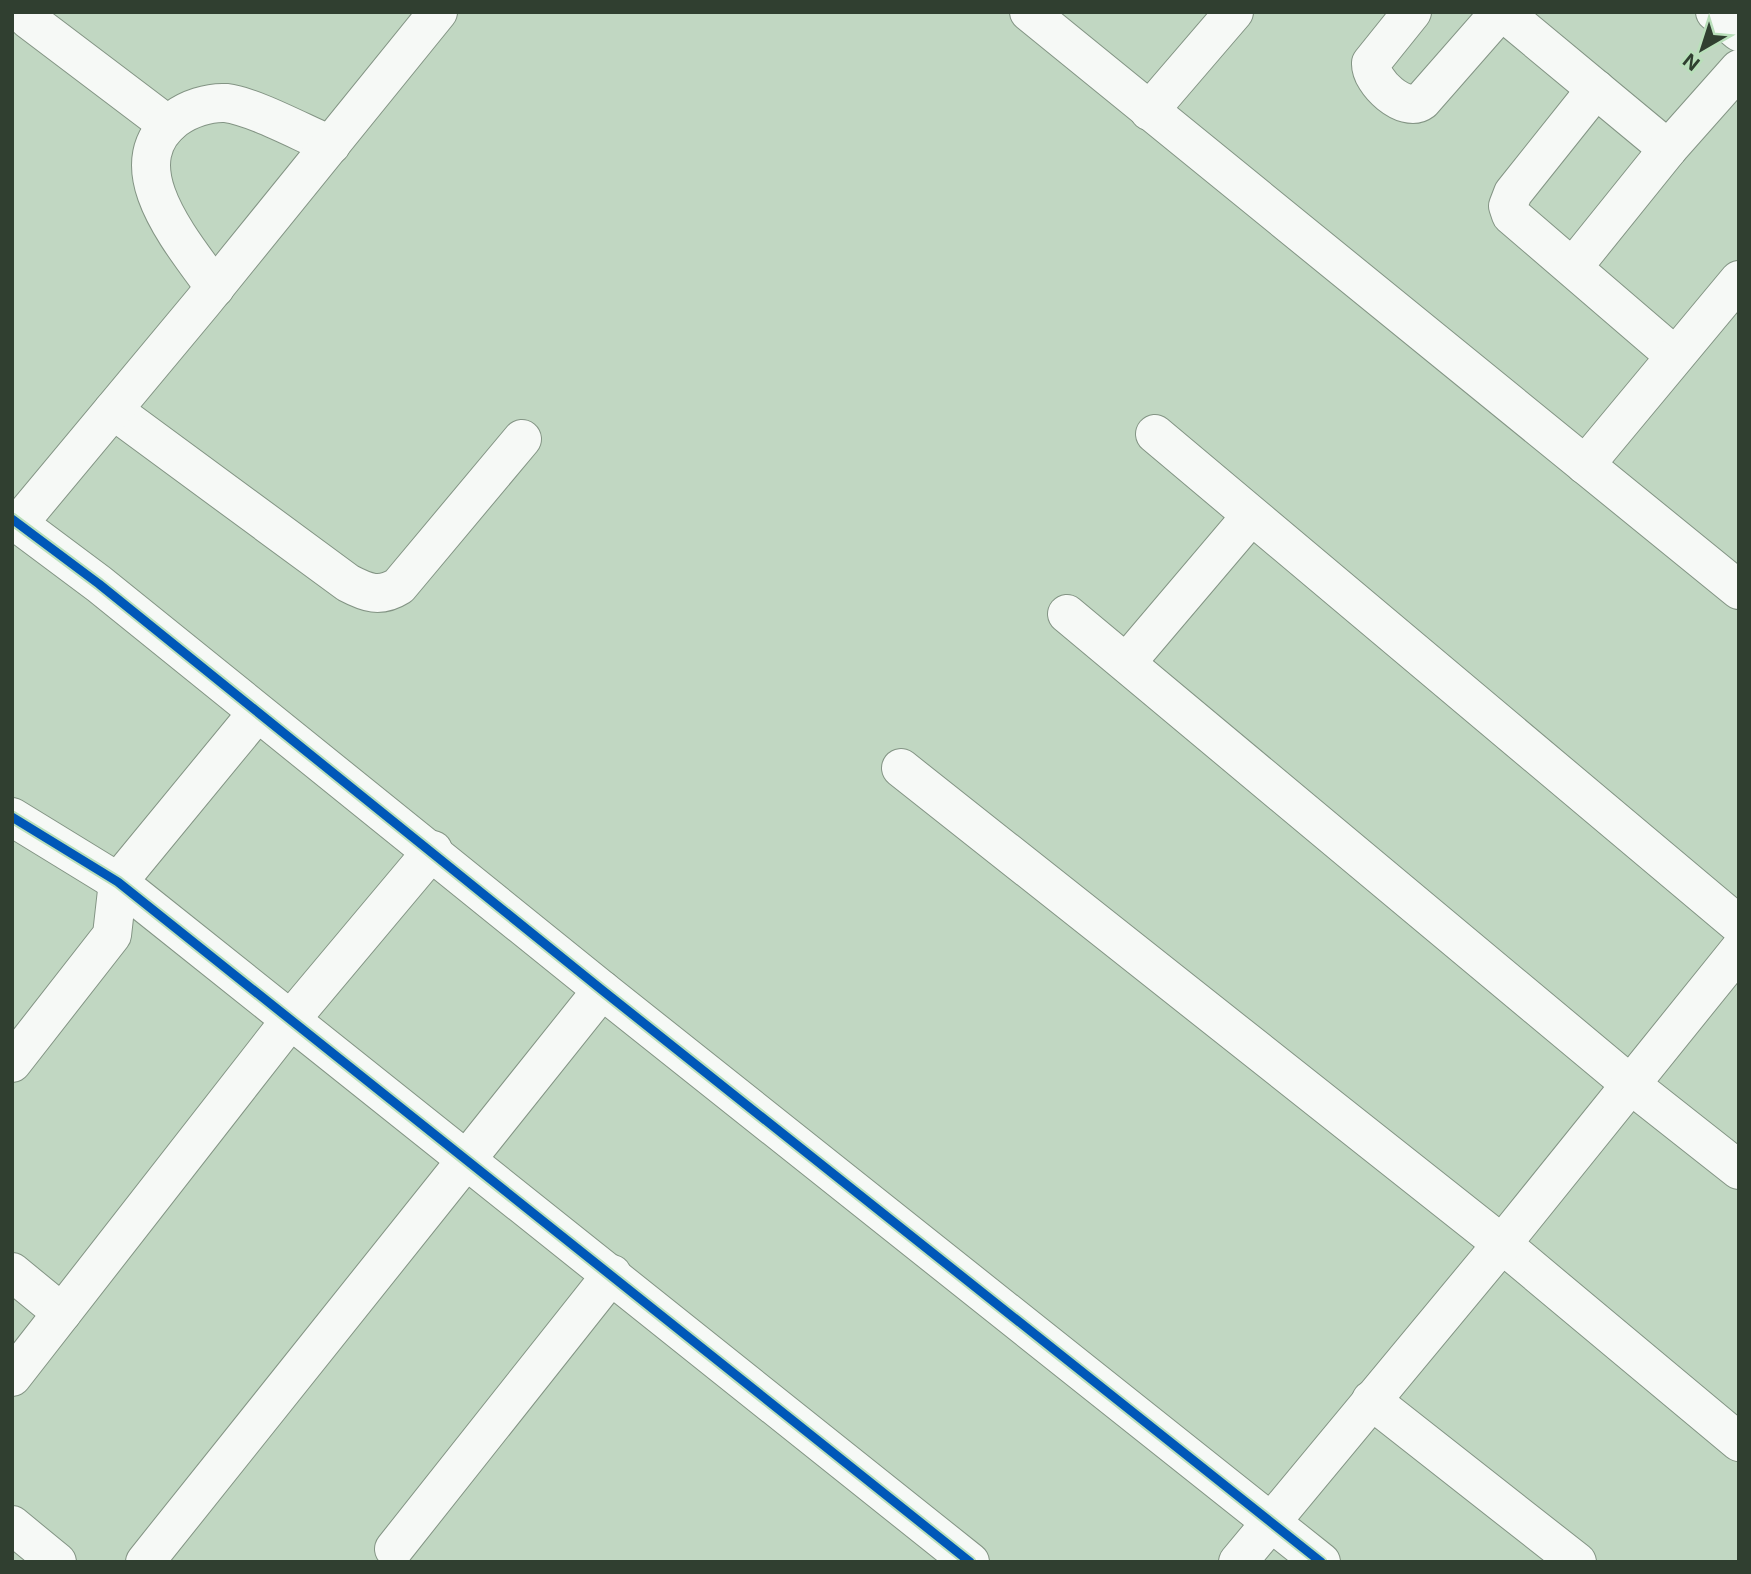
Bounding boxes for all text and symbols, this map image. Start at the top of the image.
north arrow [1667,14,1737,84]
text: N [1679,48,1704,75]

